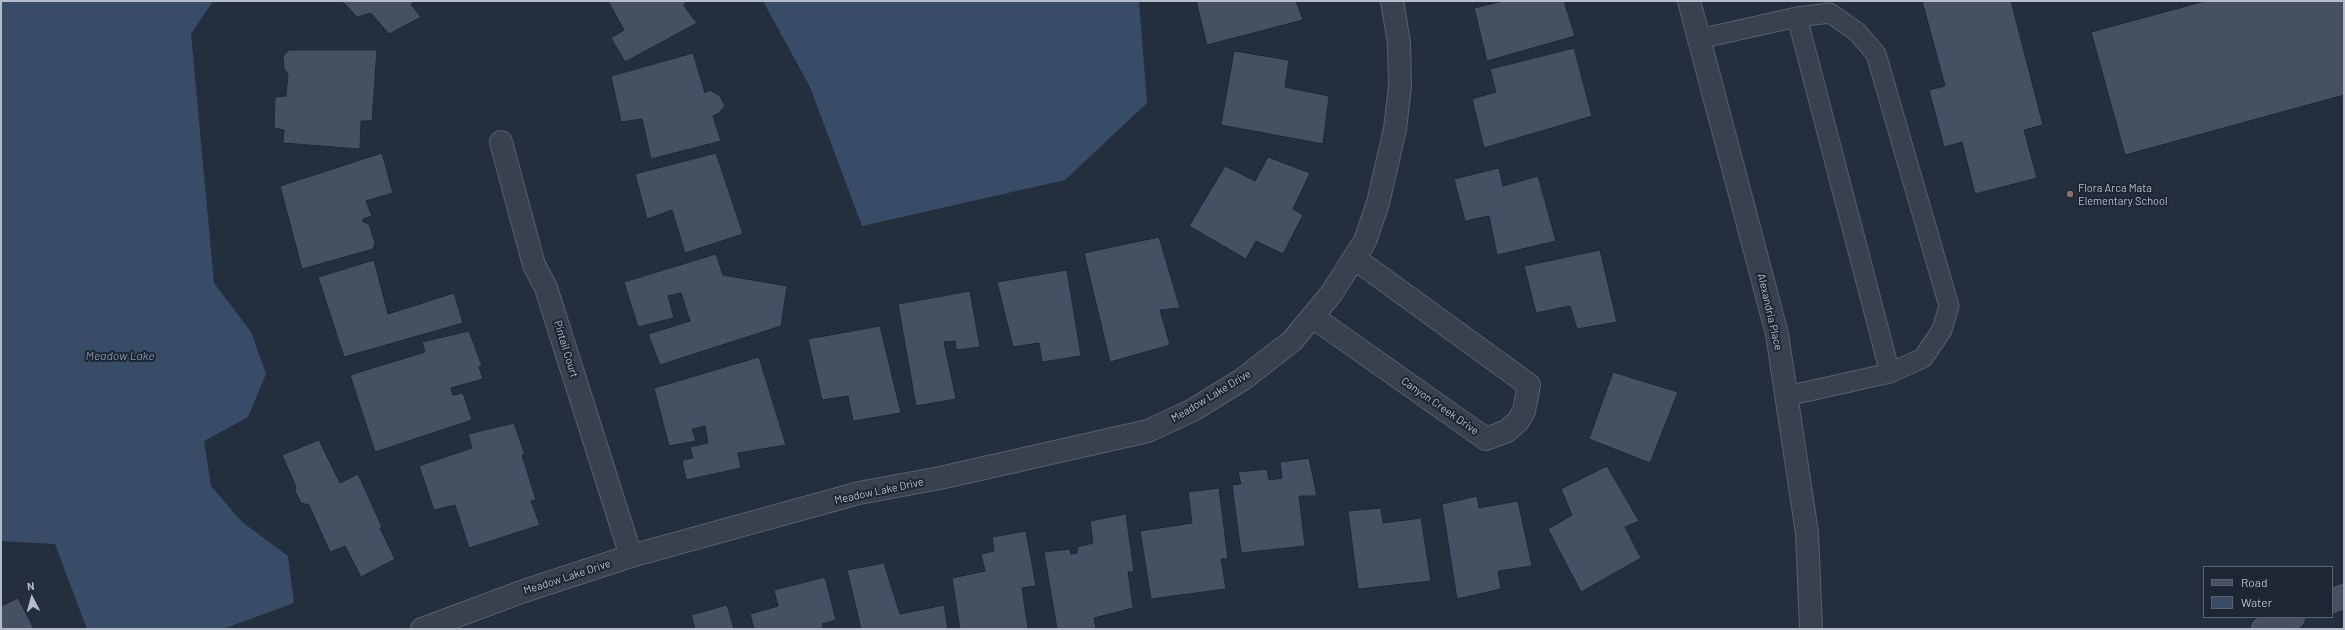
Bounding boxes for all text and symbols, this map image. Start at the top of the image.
place label: Flora Arca Mata Elementary School [2078,181,2168,207]
marker: Flora Arca Mata Elementary School [2065,189,2075,199]
street label: Alexandria Place [1755,272,1785,352]
street label: Pintail Court [551,319,581,379]
water label: Meadow Lake [86,349,154,363]
street label: Meadow Lake Drive [1169,367,1253,425]
street label: Canyon Creek Drive [1399,374,1481,438]
street label: Meadow Lake Drive [833,475,925,507]
street label: Meadow Lake Drive [522,557,612,597]
legend [2203,566,2333,618]
text: Road [2241,575,2268,589]
north arrow [12,578,52,618]
text: N [26,579,35,592]
text: Water [2241,595,2272,609]

